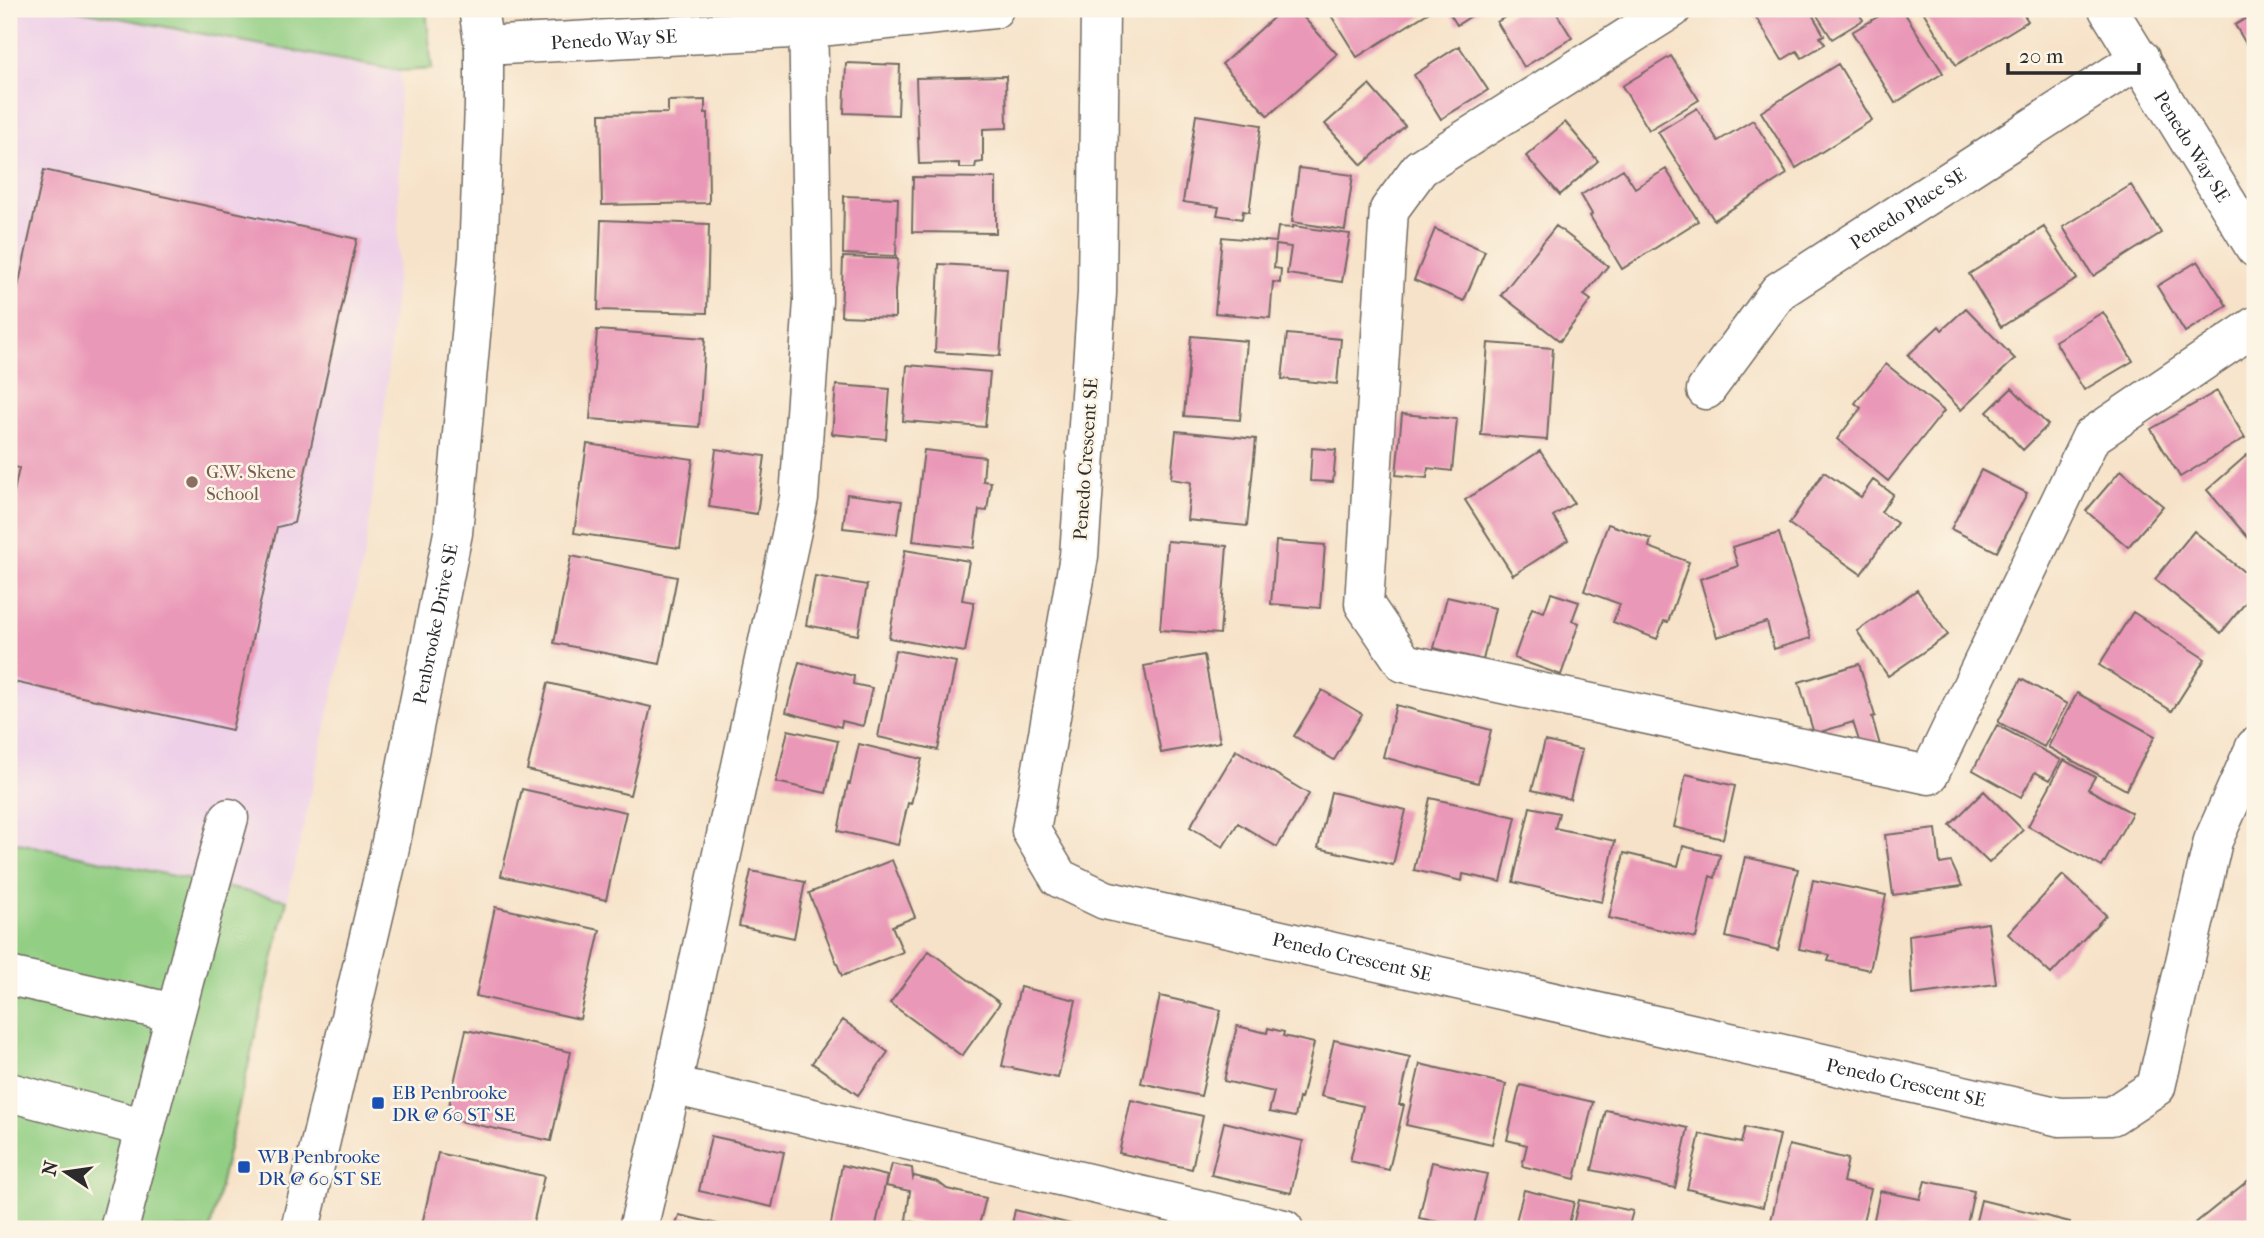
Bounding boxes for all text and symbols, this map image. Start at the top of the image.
street label: Penedo Way SE [550,25,678,54]
scale bar [2008,32,2140,76]
text: 20 m [2019,44,2064,68]
street label: Penedo Way SE [2149,87,2234,207]
street label: Penedo Place SE [1846,163,1971,254]
street label: Penedo Crescent SE [1069,377,1103,541]
place label: G.W. Skene School [206,461,296,505]
marker: G.W. Skene School [184,474,200,490]
street label: Penbrooke Drive SE [409,541,463,706]
street label: Penedo Crescent SE [1270,928,1434,986]
street label: Penedo Crescent SE [1824,1054,1988,1112]
place label: EB Penbrooke DR @ 60 ST SE [392,1082,516,1126]
marker: EB Penbrooke DR @ 60 ST SE [370,1095,386,1111]
north arrow [32,1136,102,1206]
place label: WB Penbrooke DR @ 60 ST SE [257,1146,382,1190]
text: N [38,1158,63,1178]
marker: WB Penbrooke DR @ 60 ST SE [236,1159,252,1175]

